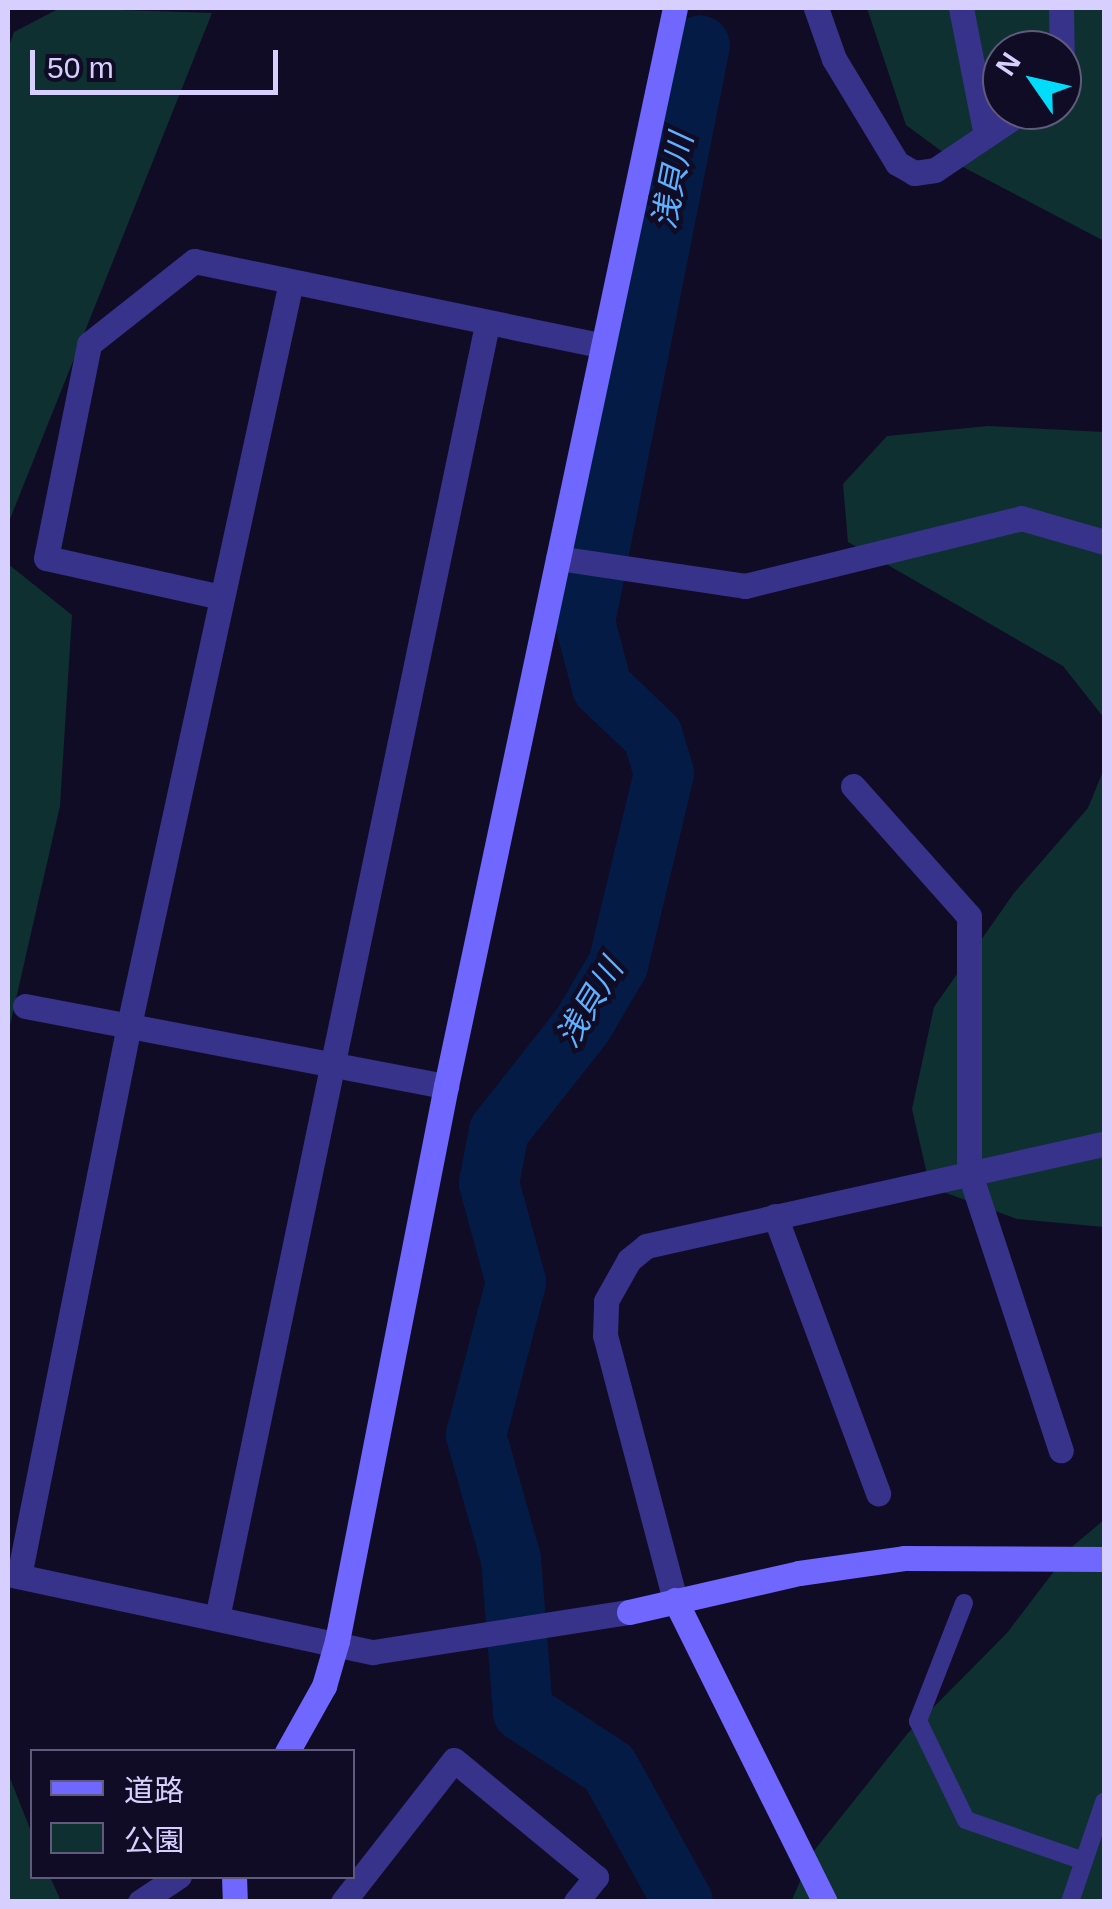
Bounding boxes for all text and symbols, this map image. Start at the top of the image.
scale bar [35,30,282,92]
north arrow [982,30,1082,130]
text: N [990,47,1027,81]
text: 50 m [47,51,114,84]
water label: 浅貝川 [645,130,701,232]
water label: 浅貝川 [549,952,631,1054]
legend [30,1749,355,1879]
text: 道路 [124,1774,184,1807]
text: 公園 [124,1824,184,1857]

